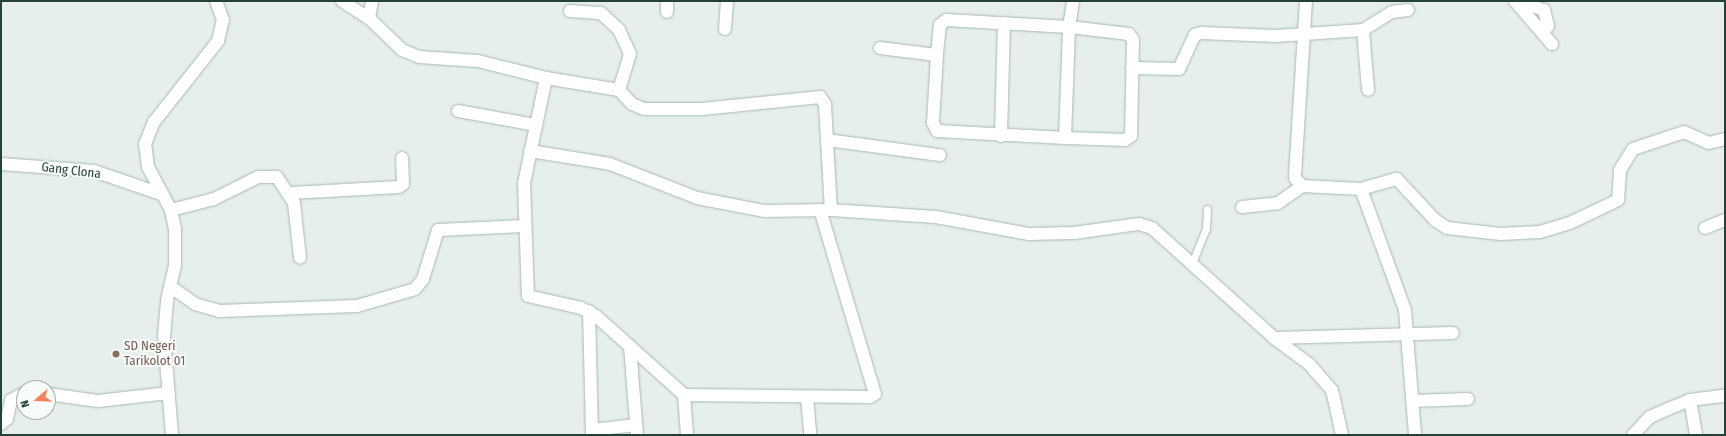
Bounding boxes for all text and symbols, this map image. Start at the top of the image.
street label: Gang Clona [40,160,102,182]
place label: SD Negeri Tarikolot 01 [124,339,185,370]
marker: SD Negeri Tarikolot 01 [111,349,121,359]
north arrow [16,380,56,420]
text: N [18,399,32,409]

